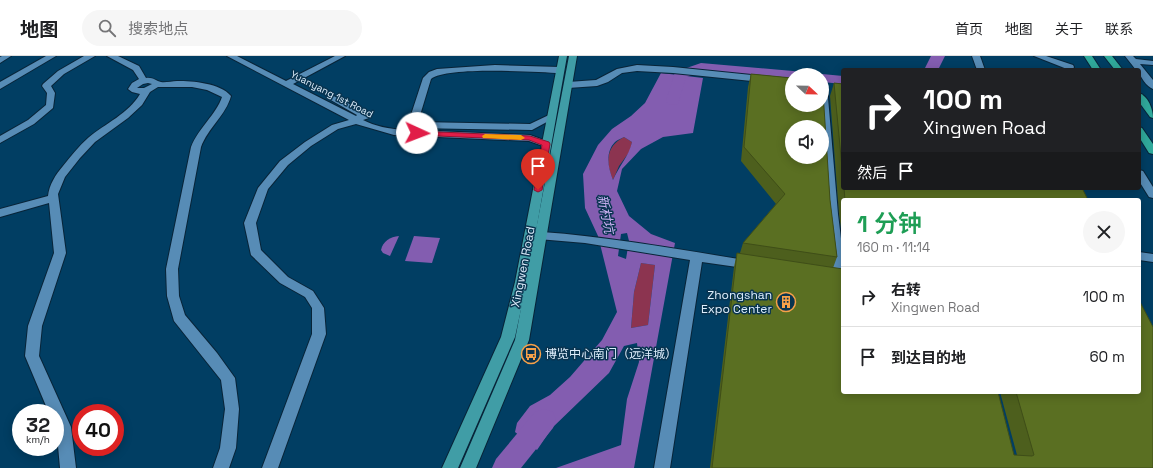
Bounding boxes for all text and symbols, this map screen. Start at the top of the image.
search box [82,10,362,46]
text: 地图 [20,17,58,42]
icon: search [96,17,118,39]
text: 搜索地点 [128,19,188,38]
text: 首页 [955,20,983,38]
text: 地图 [1005,20,1033,38]
text: 关于 [1055,20,1083,38]
text: 联系 [1105,20,1133,38]
street label: Yuanyang 1st Road [288,67,376,121]
north arrow [785,68,829,112]
map controls [785,68,829,164]
text: 100 m [923,81,1003,117]
icon: right [857,84,909,136]
position arrow [396,112,438,154]
text: Xingwen Road [923,116,1046,139]
button: sound [785,120,829,164]
pin [521,149,555,190]
icon: arrive [527,155,549,177]
icon: arrive [895,160,917,182]
text: 然后 [857,163,887,182]
water label: 新村坑 [594,193,618,237]
text: 1 分钟 [857,208,922,239]
button: close [1083,211,1125,253]
street label: Xingwen Road [507,225,539,309]
text: 160 m · 11:14 [857,239,930,256]
text: 右转 [891,280,921,299]
icon: right [857,286,879,308]
place label: Zhongshan Expo Center [701,287,772,317]
text: 100 m [1083,287,1125,306]
building icon: Zhongshan Expo Center [775,291,797,313]
text: Xingwen Road [891,299,980,316]
bus stop icon: 博览中心南门（远洋城） [520,343,542,365]
place label: 博览中心南门（远洋城） [545,346,677,362]
icon: arrive [857,346,879,368]
text: 60 m [1089,347,1125,366]
text: 到达目的地 [891,348,966,367]
speed limit sign: 40 [72,404,124,456]
text: 32 [26,412,50,438]
text: km/h [26,433,50,446]

